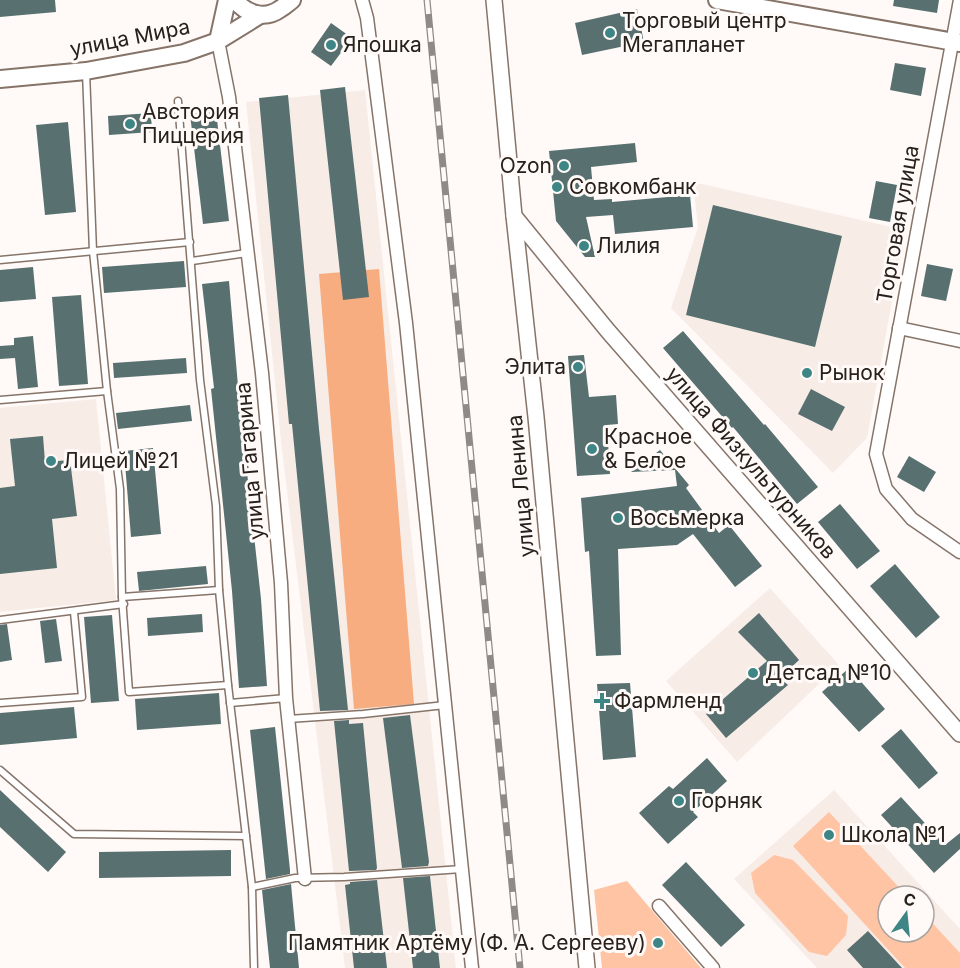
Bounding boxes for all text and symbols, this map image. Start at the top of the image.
place label: Торговый центр Мегапланет [622,8,787,57]
street label: улица Мира [68,14,192,61]
marker: Торговый центр Мегапланет [603,26,617,40]
place label: Япошка [343,32,422,57]
marker: Япошка [324,38,338,52]
place label: Австория Пиццерия [142,99,244,148]
marker: Австория Пиццерия [123,117,137,131]
street label: Торговая улица [871,143,924,305]
place label: Ozon [500,153,552,178]
marker: Ozon [557,159,571,173]
place label: Совкомбанк [569,174,697,199]
marker: Совкомбанк [550,180,564,194]
place label: Лилия [596,233,660,258]
marker: Лилия [577,239,591,253]
place label: Элита [505,354,566,379]
marker: Элита [571,360,585,374]
place label: Рынок [819,360,885,385]
street label: улица Физкультурников [661,362,842,564]
marker: Рынок [800,366,814,380]
street label: улица Гагарина [230,381,269,541]
street label: улица Ленина [502,414,539,558]
place label: Красное & Белое [604,424,692,473]
marker: Красное & Белое [585,442,599,456]
place label: Лицей №21 [63,448,179,473]
marker: Лицей №21 [44,454,58,468]
place label: Восьмерка [630,505,745,530]
marker: Восьмерка [611,511,625,525]
place label: Детсад №10 [765,660,892,685]
marker: Детсад №10 [746,666,760,680]
place label: Фармленд [614,688,722,713]
marker: Фармленд [595,694,609,708]
place label: Горняк [691,788,763,813]
marker: Горняк [672,794,686,808]
place label: Школа №1 [841,822,946,847]
marker: Школа №1 [822,828,836,842]
north arrow [876,884,936,944]
text: С [902,888,918,911]
place label: Памятник Артёму (Ф. А. Сергееву) [288,930,646,955]
marker: Памятник Артёму (Ф. А. Сергееву) [651,936,665,950]

